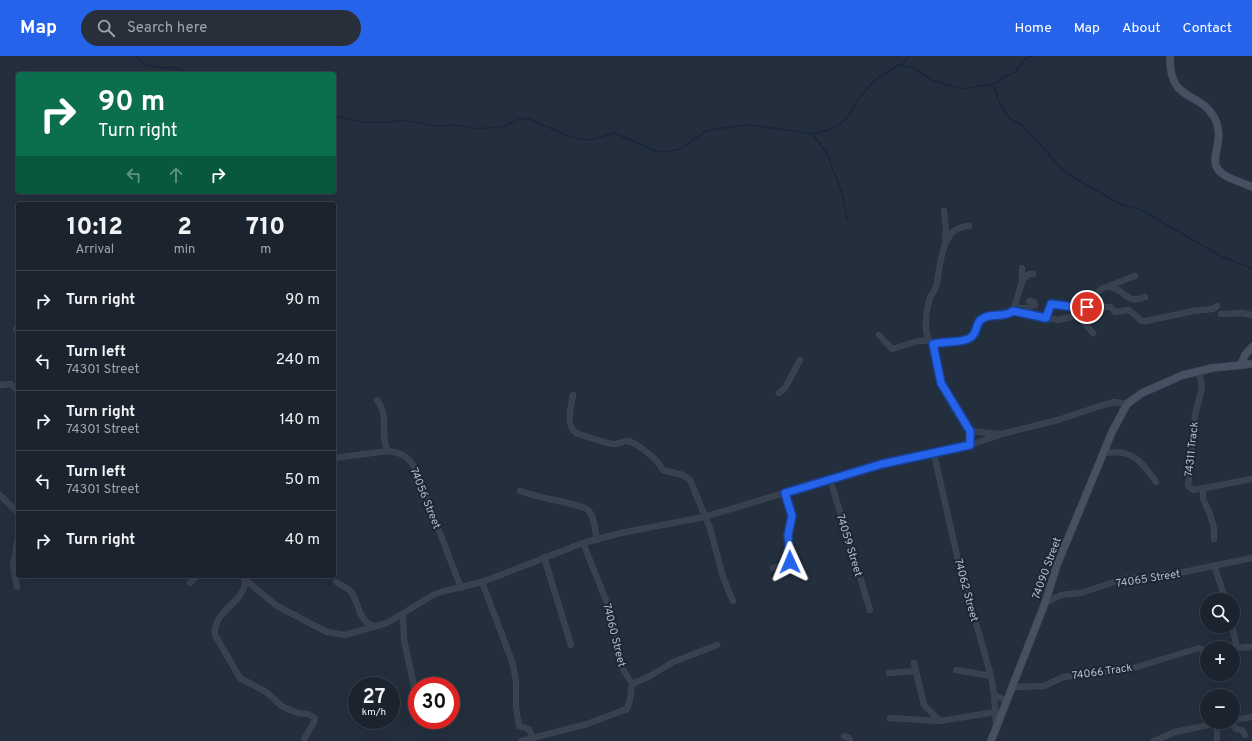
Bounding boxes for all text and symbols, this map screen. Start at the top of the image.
search box [81,10,361,46]
text: Map [20,16,57,40]
icon: search [95,17,117,39]
text: Search here [127,19,207,38]
text: Home [1015,20,1052,37]
text: Map [1074,20,1100,37]
text: About [1122,20,1161,37]
text: Contact [1183,20,1232,37]
text: 90 m [98,85,165,121]
icon: right [32,88,84,140]
text: Turn right [98,120,178,143]
icon: left [123,164,145,186]
icon: ahead [165,164,187,186]
icon: right [207,164,229,186]
text: 10:12 [67,213,123,243]
text: 2 [177,213,192,243]
text: 710 [246,213,285,243]
text: Arrival [75,242,114,258]
text: min [174,242,195,258]
text: m [260,242,271,258]
icon: right [32,290,54,312]
pin [1070,290,1104,324]
text: Turn right [66,291,135,310]
text: 90 m [285,291,320,310]
icon: arrive [1076,296,1098,318]
text: Turn left [66,343,126,362]
icon: left [32,350,54,372]
text: 240 m [276,351,320,370]
text: 74301 Street [66,362,139,378]
text: Turn right [66,403,135,422]
icon: right [32,410,54,432]
text: 140 m [280,411,320,430]
street label: 74311 Track [1182,421,1202,477]
text: 74301 Street [66,422,139,438]
text: Turn left [66,463,126,482]
street label: 74056 Street [406,466,444,531]
icon: left [32,470,54,492]
text: 50 m [285,471,320,490]
text: 74301 Street [66,482,139,498]
street label: 74059 Street [833,512,865,578]
icon: right [32,530,54,552]
text: Turn right [66,531,135,550]
text: 40 m [285,531,320,550]
street label: 74090 Street [1029,535,1065,601]
position arrow [769,541,811,583]
street label: 74062 Street [951,557,981,623]
street label: 74065 Street [1115,567,1181,591]
map controls [1200,593,1240,729]
button: search [1200,593,1240,633]
street label: 74060 Street [599,602,629,668]
button: + [1200,641,1240,681]
street label: 74066 Track [1071,661,1133,683]
speed limit sign: 30 [408,677,460,729]
text: 27 [363,685,385,711]
button: − [1200,689,1240,729]
text: km/h [362,706,386,719]

